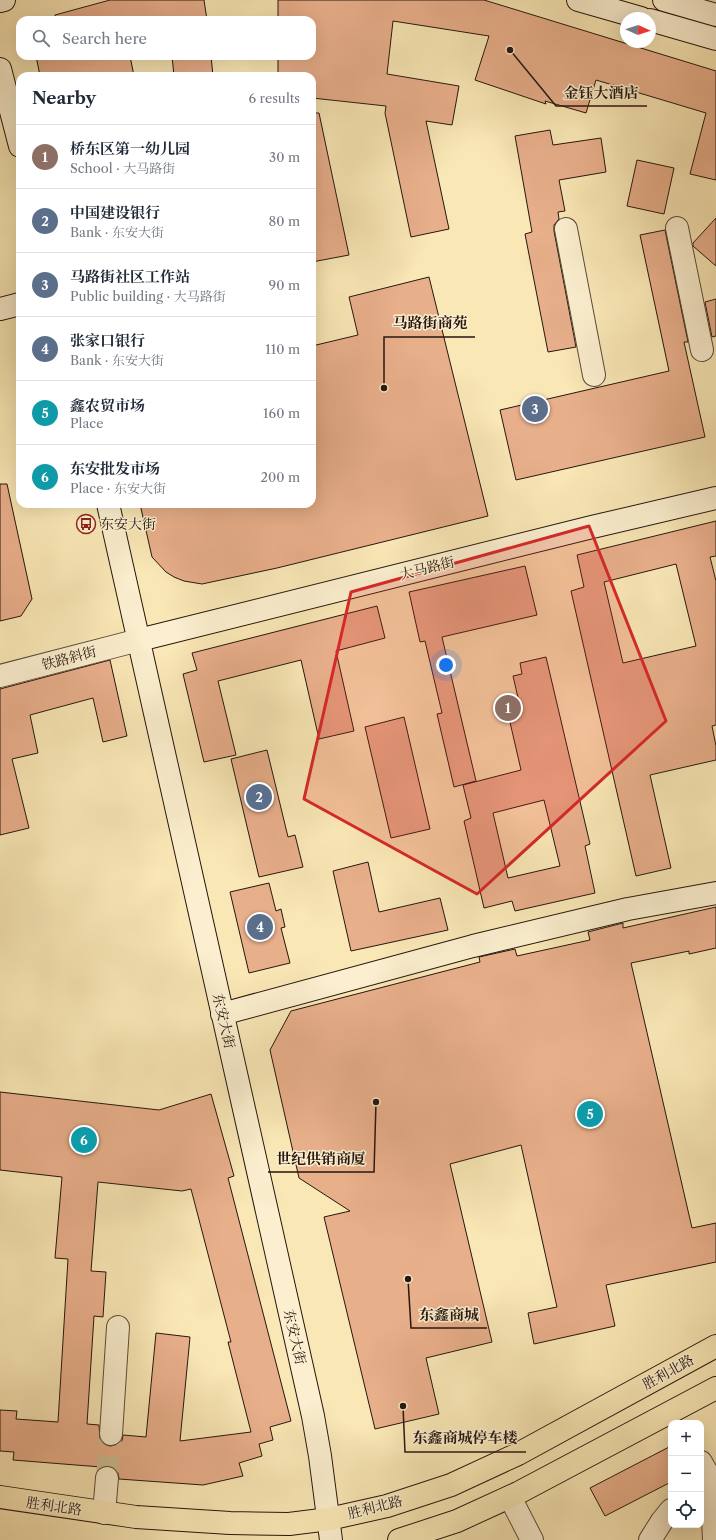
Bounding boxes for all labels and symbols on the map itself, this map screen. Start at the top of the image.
north arrow [620,12,656,48]
callout: 金钰大酒店 [556,79,647,106]
text: 金钰大酒店 [563,83,639,102]
callout: 马路街商苑 [384,310,475,337]
text: 马路街商苑 [392,313,468,332]
pin: 3 [522,394,548,424]
bus stop icon: 东安大街 [75,513,97,535]
place label: 东安大街 [100,515,156,533]
street label: 大马路街 [398,552,456,584]
street label: 铁路斜街 [40,642,98,674]
your location [436,655,456,675]
pin: 1 [495,693,521,723]
pin: 2 [246,782,272,812]
pin: 4 [247,912,273,942]
street label: 东安大街 [209,992,239,1050]
pin: 5 [577,1099,603,1129]
pin: 6 [71,1125,97,1155]
callout: 世纪供销商厦 [268,1145,374,1172]
text: 世纪供销商厦 [276,1149,366,1168]
callout: 东鑫商城 [411,1301,487,1328]
text: 东鑫商城 [419,1305,479,1324]
street label: 东安大街 [280,1308,310,1366]
street label: 胜利北路 [639,1351,697,1393]
callout: 东鑫商城停车楼 [405,1425,526,1452]
text: 东鑫商城停车楼 [412,1428,518,1447]
street label: 胜利北路 [346,1491,404,1523]
street label: 胜利北路 [25,1493,83,1519]

